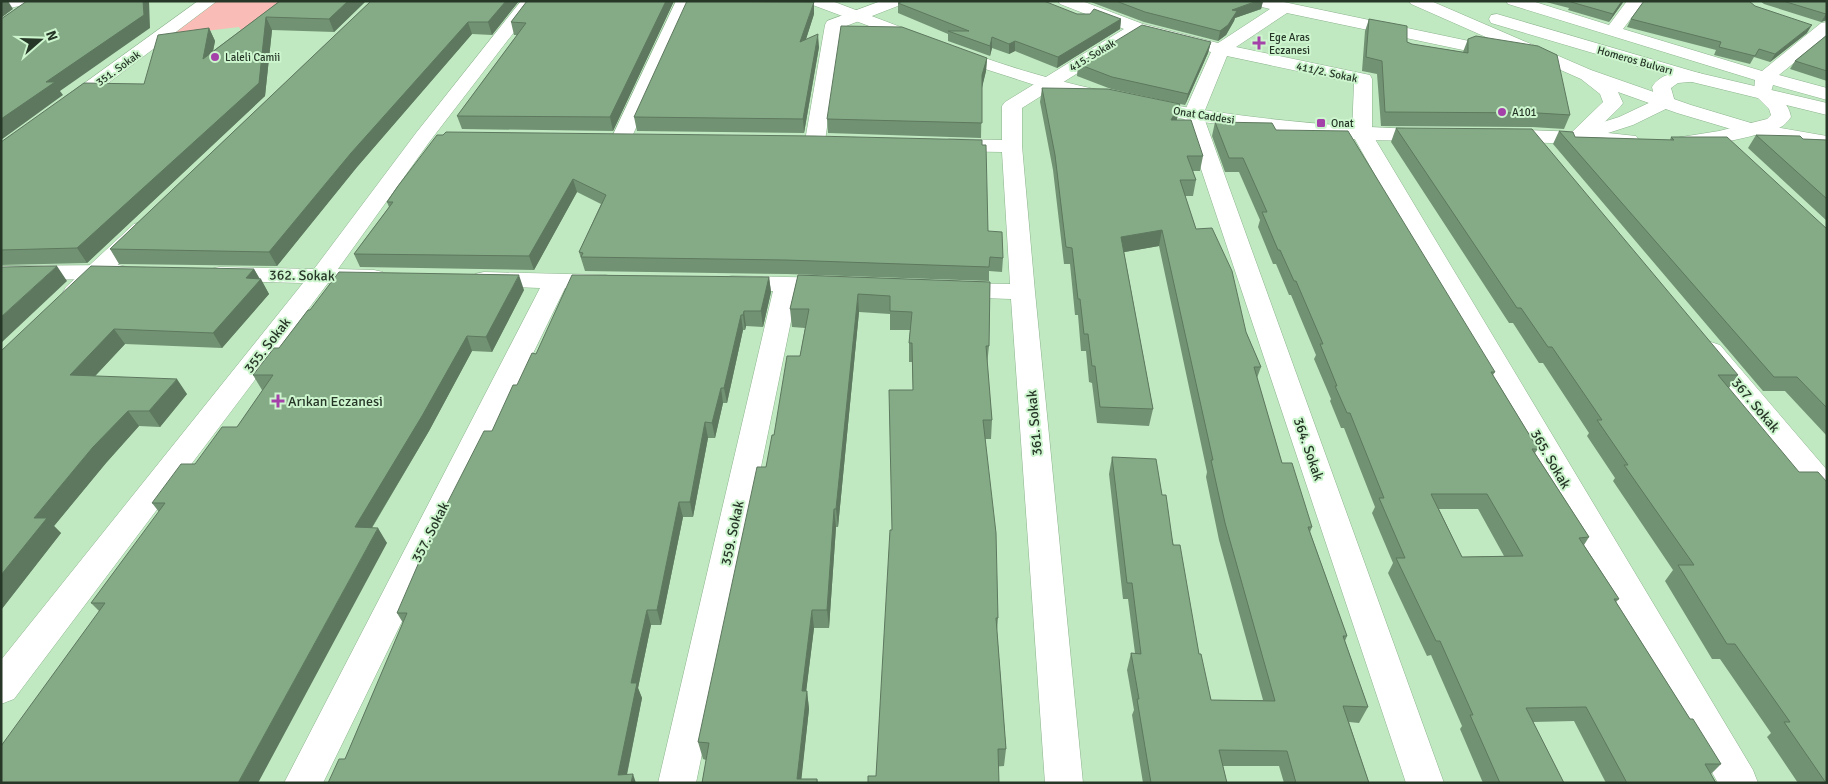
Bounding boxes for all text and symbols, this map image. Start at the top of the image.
north arrow [15,15,65,65]
text: N [42,28,61,43]
place label: Ege Aras Eczanesi [1269,31,1310,57]
street label: 415. Sokak [1067,36,1118,74]
marker: Ege Aras Eczanesi [1253,37,1265,49]
street label: Homeros Bulvarı [1596,44,1674,77]
street label: 351. Sokak [94,48,143,89]
marker: Laleli Camii [209,51,221,63]
place label: Laleli Camii [225,51,280,64]
street label: 411/2. Sokak [1295,60,1359,85]
street label: Onat Caddesi [1172,104,1236,127]
marker: A101 [1496,106,1508,118]
place label: A101 [1512,106,1537,119]
marker: Onat [1315,117,1327,129]
place label: Onat [1331,117,1354,130]
street label: 362. Sokak [269,266,335,285]
street label: 355. Sokak [240,314,294,376]
street label: 367. Sokak [1728,375,1783,436]
street label: 361. Sokak [1023,390,1046,456]
place label: Arıkan Eczanesi [288,393,383,410]
marker: Arıkan Eczanesi [272,395,284,407]
street label: 364. Sokak [1290,415,1327,483]
street label: 365. Sokak [1527,427,1574,492]
street label: 357. Sokak [408,499,453,565]
street label: 359. Sokak [717,499,748,567]

